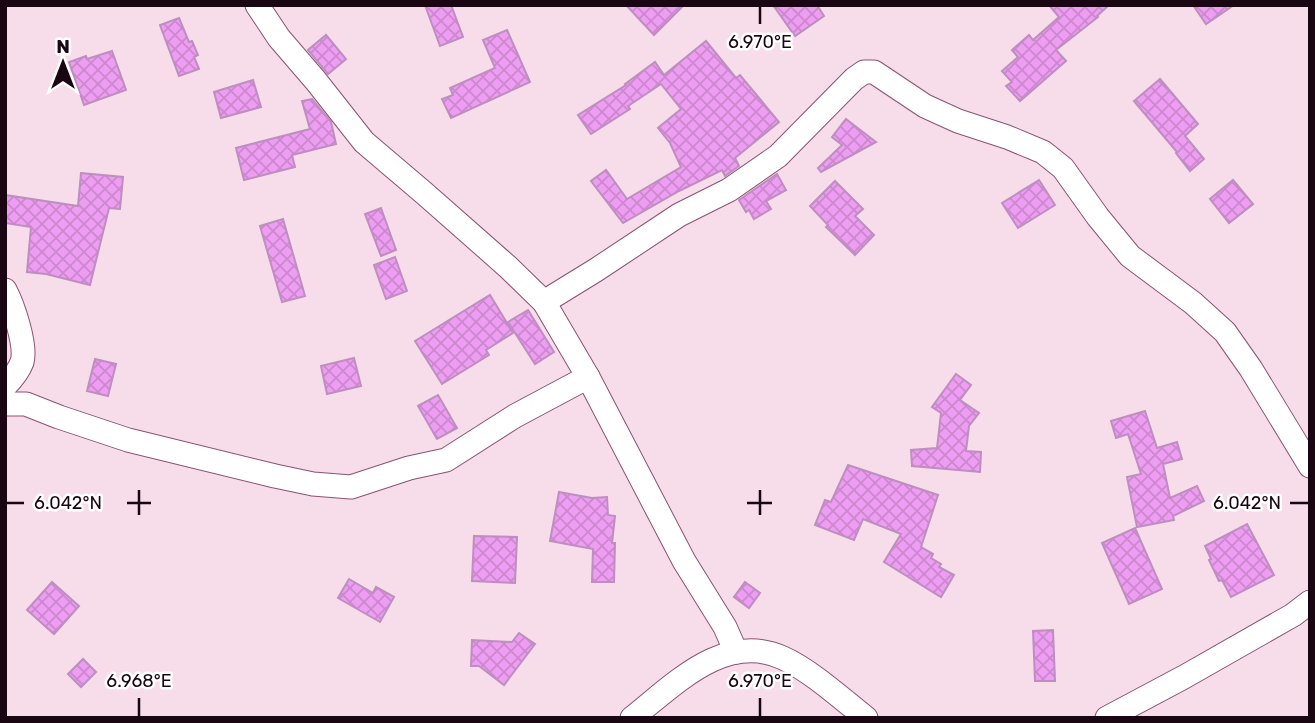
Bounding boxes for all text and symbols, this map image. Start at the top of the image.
north arrow [28,28,98,98]
text: 6.970°E [728,31,792,53]
text: N [56,35,70,58]
text: 6.042°N [34,492,102,514]
text: 6.042°N [1213,492,1281,514]
text: 6.968°E [106,670,172,692]
text: 6.970°E [728,670,792,692]

